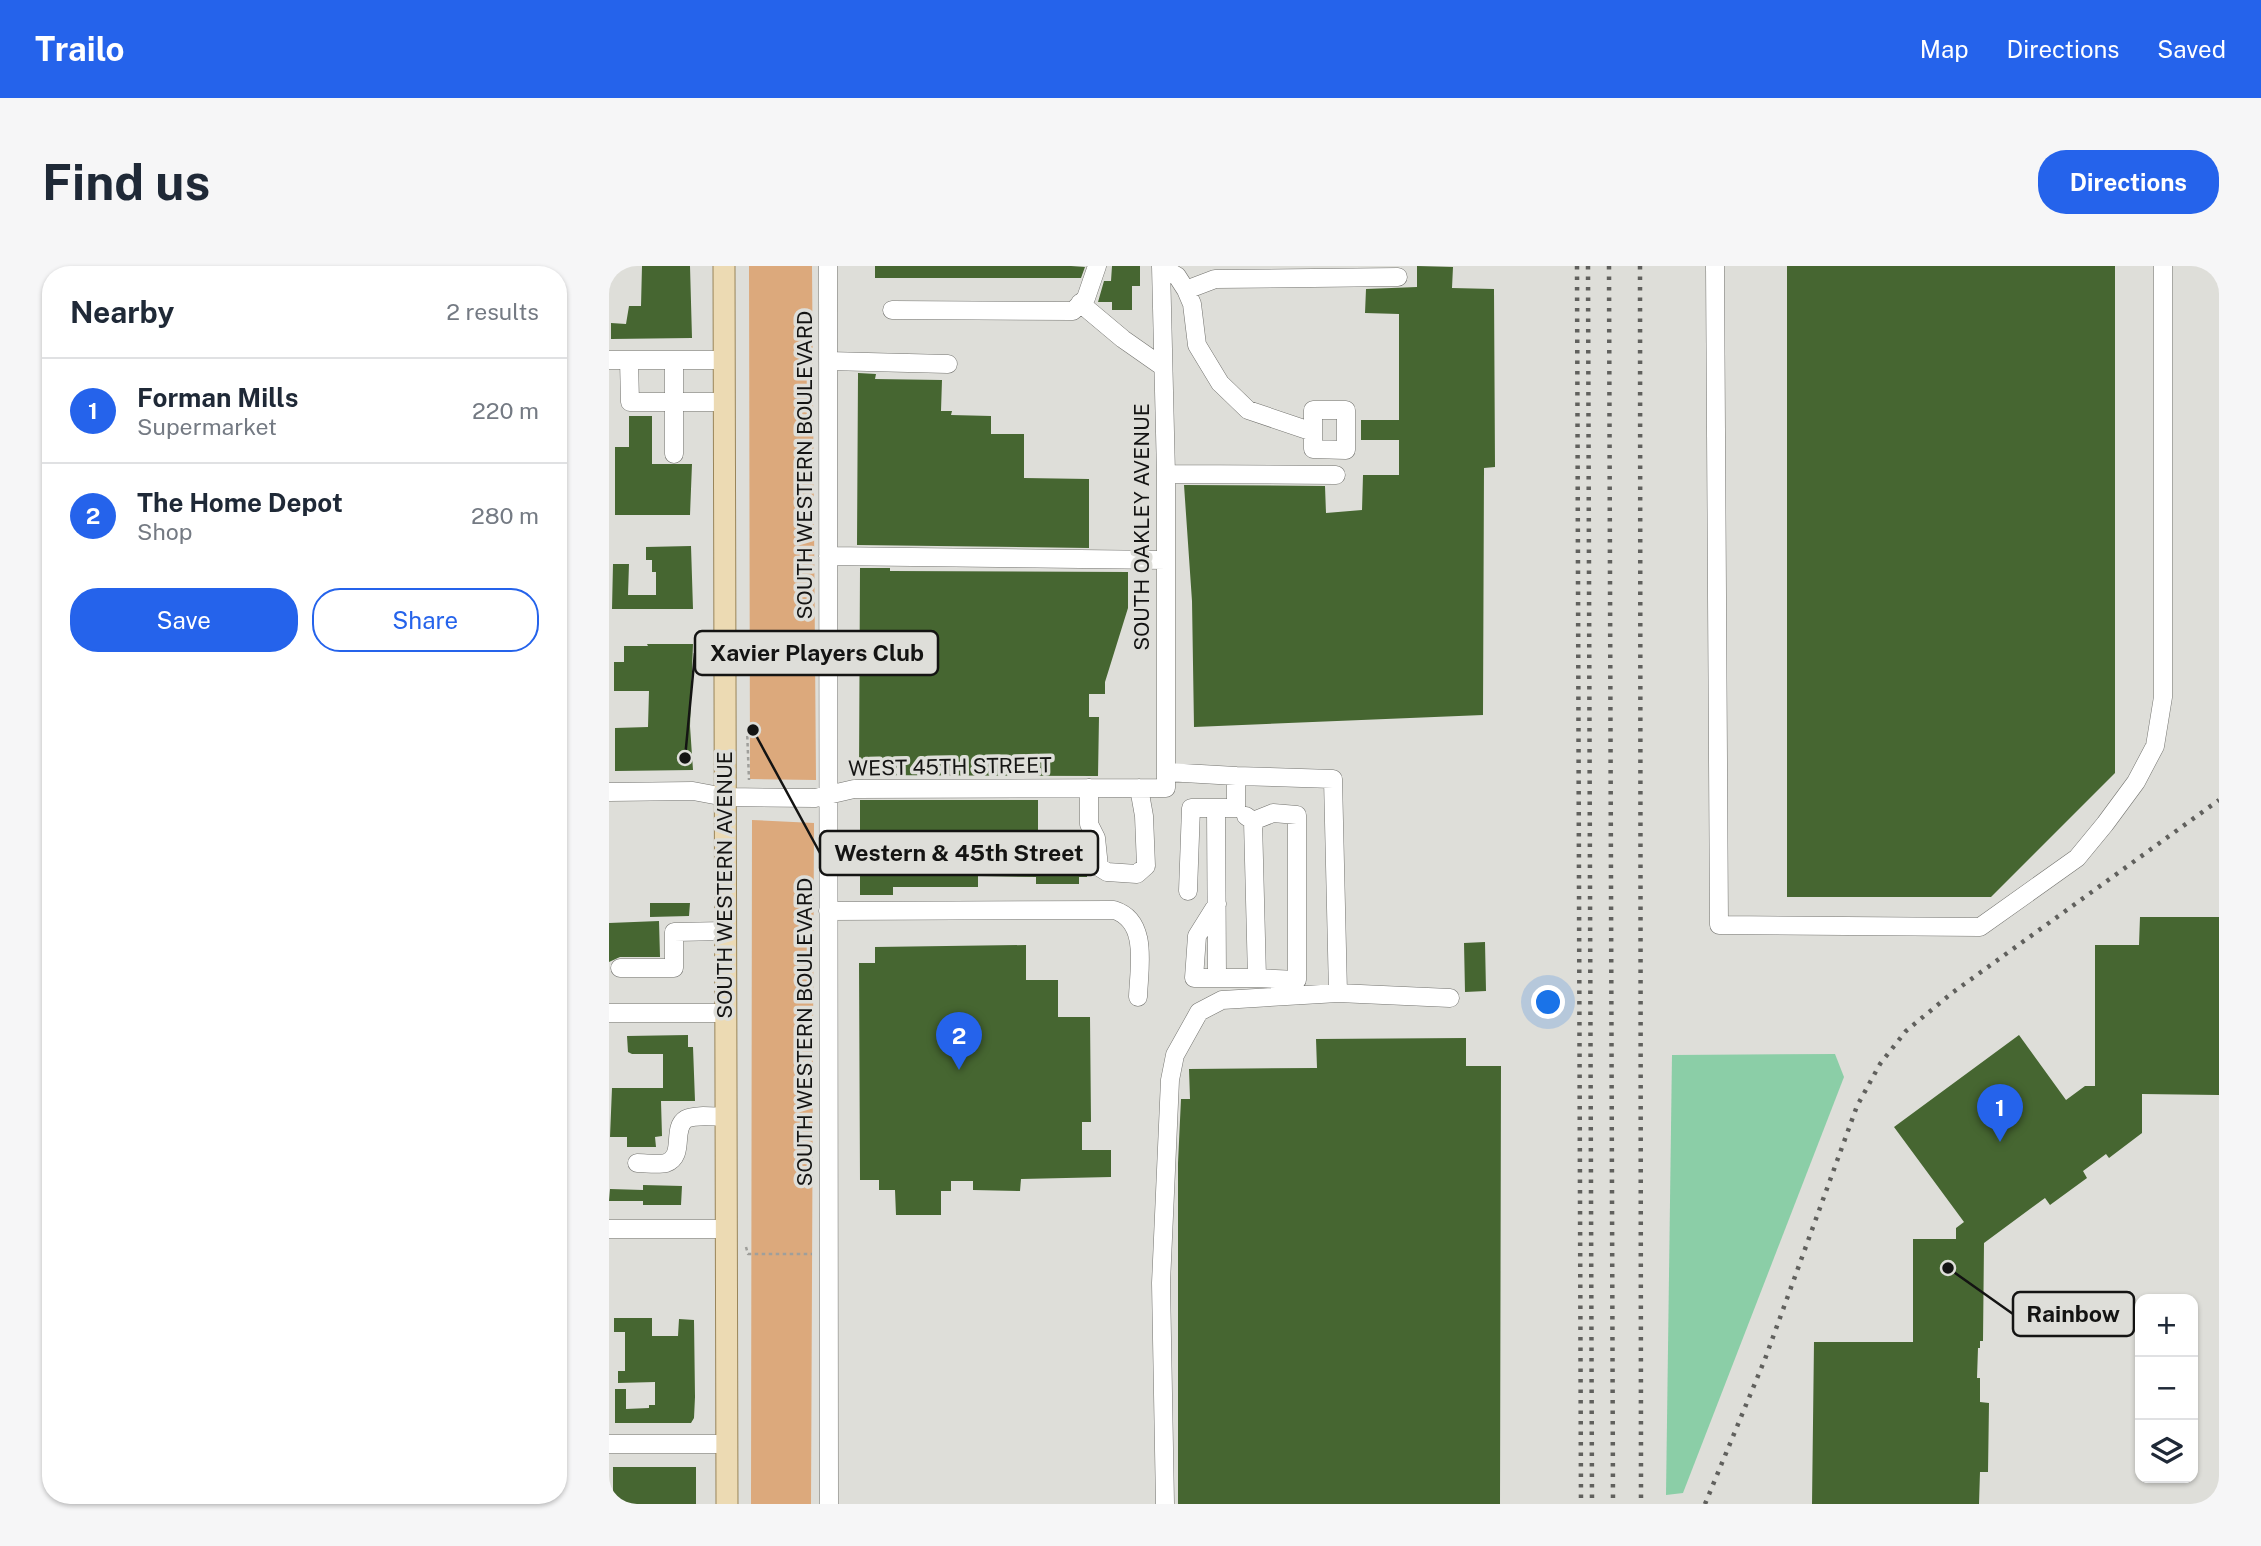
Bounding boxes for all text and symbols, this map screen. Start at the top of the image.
text: Trailo [35,30,125,68]
text: Map [1920,35,1969,63]
text: Directions [2007,35,2119,63]
text: Saved [2157,35,2226,63]
button: Directions [2038,150,2219,214]
text: Find us [42,153,210,211]
text: Nearby [70,294,174,330]
text: 2 results [446,298,539,325]
street label: SOUTH WESTERN BOULEVARD [792,311,817,619]
text: Forman Mills [137,382,298,413]
text: 1 [88,397,98,424]
text: 220 m [472,397,539,424]
street label: SOUTH OAKLEY AVENUE [1129,403,1154,651]
text: Supermarket [137,413,277,440]
text: The Home Depot [137,487,343,518]
text: 2 [86,502,100,529]
text: 280 m [471,502,539,529]
text: Shop [137,518,192,545]
button: Save [70,588,298,652]
button: Share [312,588,539,652]
callout: Xavier Players Club [695,631,938,675]
text: Xavier Players Club [710,639,924,666]
street label: SOUTH WESTERN AVENUE [712,751,737,1019]
street label: WEST 45TH STREET [848,752,1052,781]
callout: Western & 45th Street [820,831,1098,875]
text: Western & 45th Street [834,839,1084,866]
street label: SOUTH WESTERN BOULEVARD [792,878,817,1186]
your location [1531,985,1565,1019]
pin: 2 [936,1012,982,1070]
pin: 1 [1977,1084,2023,1142]
callout: Rainbow [2013,1292,2134,1336]
map controls [2135,1294,2198,1483]
button: + [2135,1294,2198,1357]
text: Rainbow [2026,1300,2120,1327]
button: − [2135,1357,2198,1420]
button: layers [2135,1420,2198,1483]

